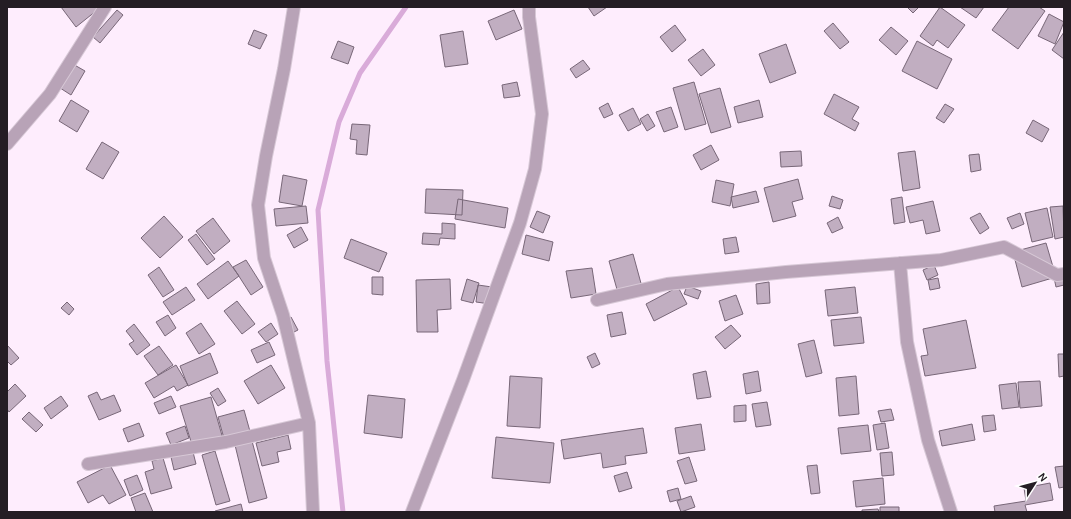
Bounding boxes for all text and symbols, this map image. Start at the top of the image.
north arrow [1015,463,1055,503]
text: N [1035,470,1050,484]

